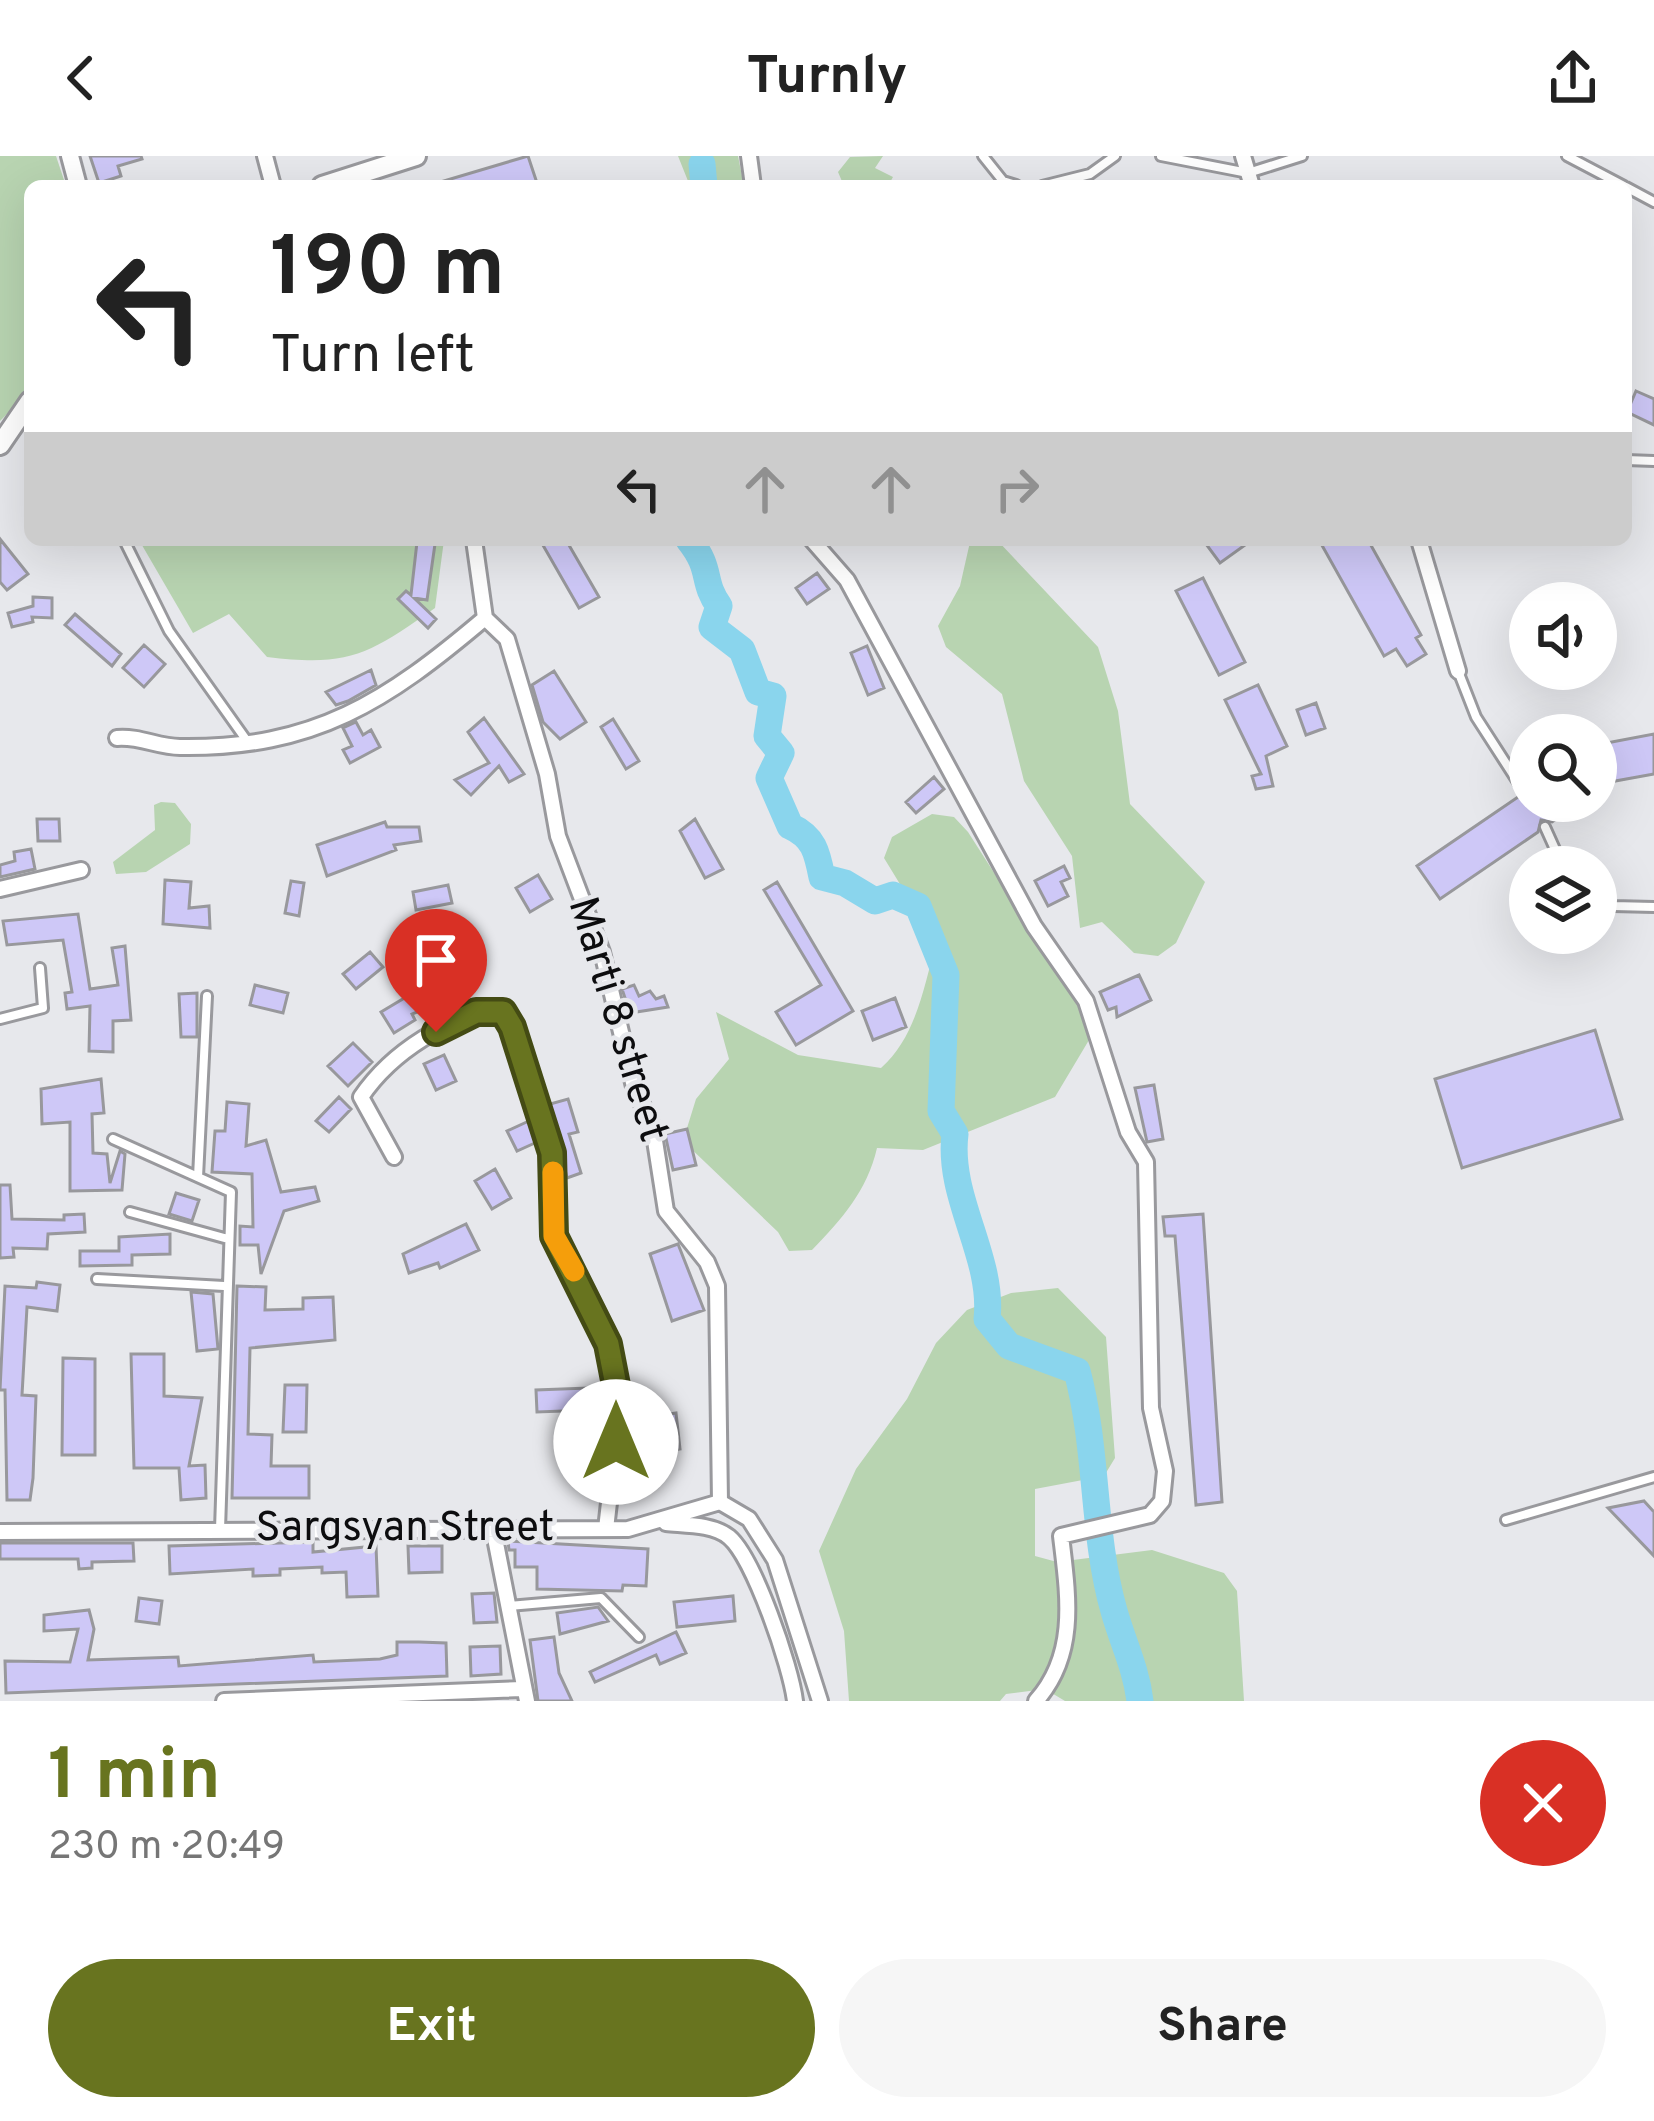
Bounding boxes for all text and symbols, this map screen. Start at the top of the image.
text: Turnly [746,44,908,113]
icon: back [48,45,114,111]
icon: share [1540,45,1606,111]
text: 190 m [270,219,505,325]
icon: left [72,228,228,384]
text: Turn left [270,323,475,392]
icon: left [606,456,672,522]
icon: ahead [732,456,798,522]
icon: ahead [858,456,924,522]
icon: right [984,456,1050,522]
map controls [1509,582,1617,954]
button: sound [1509,582,1617,690]
button: search [1509,714,1617,822]
button: layers [1509,846,1617,954]
street label: Marti 8 street [554,891,678,1149]
pin [385,909,487,1032]
icon: arrive [403,927,469,993]
position arrow [553,1379,679,1505]
street label: Sargsyan Street [256,1503,554,1556]
text: 1 min [48,1733,221,1825]
button: close [1480,1740,1606,1866]
text: 230 m · 20:49 [48,1824,285,1873]
button: Exit [48,1959,815,2097]
button: Share [839,1959,1606,2097]

